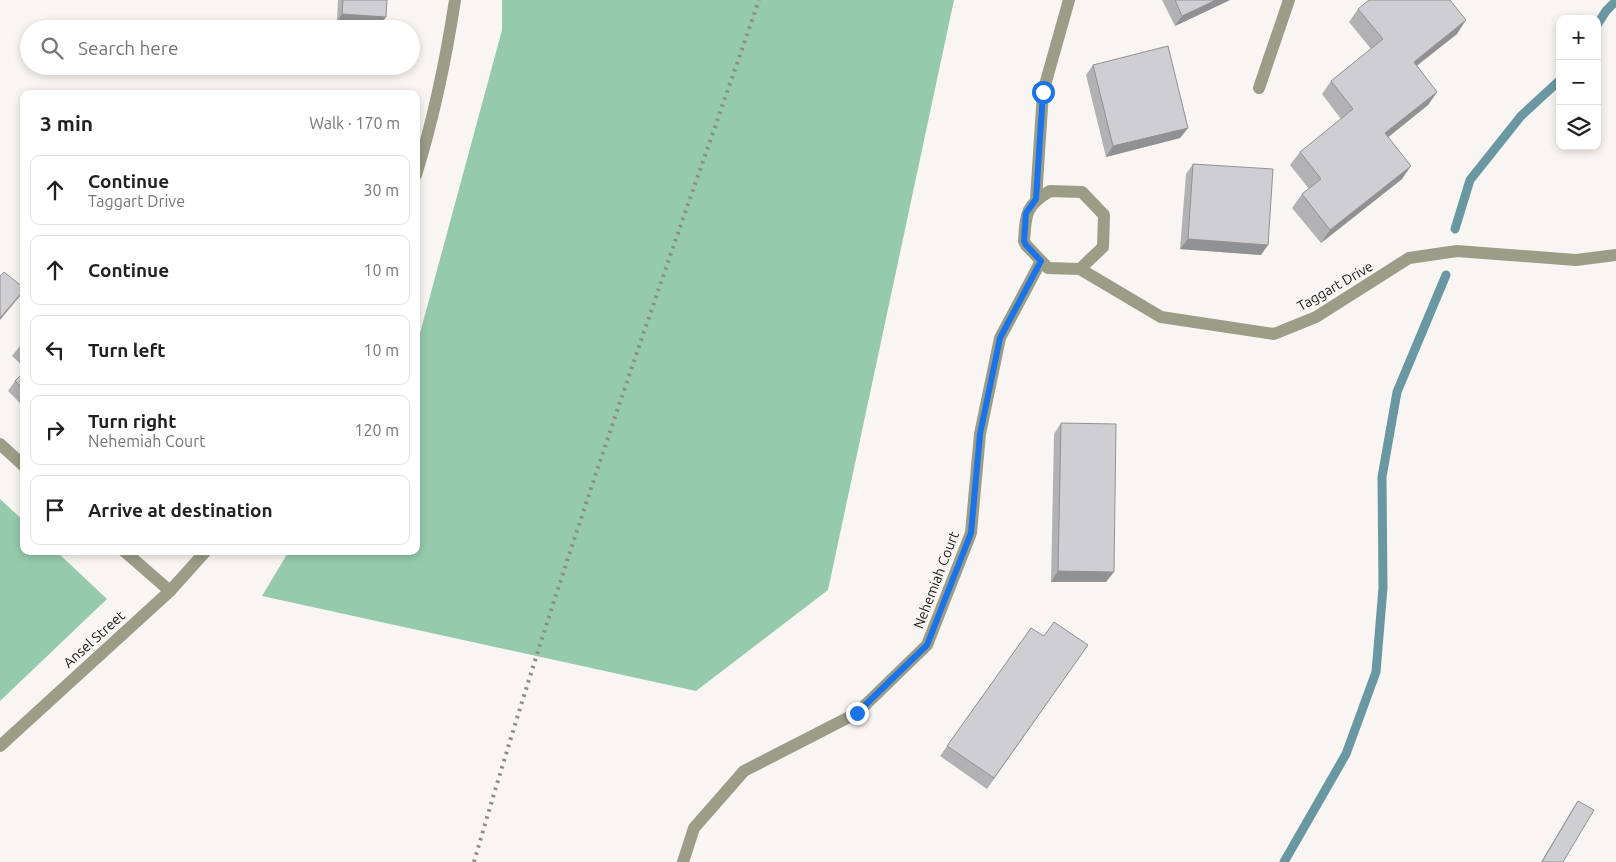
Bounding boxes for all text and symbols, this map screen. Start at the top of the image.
map controls [1556,15,1601,150]
button: + [1556,15,1601,60]
search box [20,20,420,75]
icon: search [38,34,66,62]
text: Search here [78,37,178,59]
button: − [1556,60,1601,105]
route start [1032,81,1055,104]
button: layers [1556,105,1601,150]
text: 3 min [40,111,93,135]
text: Walk · 170 m [309,114,400,132]
text: Continue [88,170,169,192]
icon: ahead [41,176,69,204]
text: 30 m [363,181,399,199]
text: Taggart Drive [88,192,185,210]
icon: ahead [41,256,69,284]
street label: Taggart Drive [1294,258,1376,314]
text: Continue [88,259,169,281]
text: 10 m [363,261,399,279]
icon: left [41,336,69,364]
text: Turn left [88,339,166,361]
text: 10 m [363,341,399,359]
text: Turn right [88,410,176,432]
icon: right [41,416,69,444]
text: 120 m [354,421,399,439]
text: Nehemiah Court [88,432,206,450]
icon: arrive [41,496,69,524]
text: Arrive at destination [88,499,273,521]
street label: Nehemiah Court [910,529,962,631]
street label: Ansel Street [60,607,128,671]
route end [846,702,869,725]

